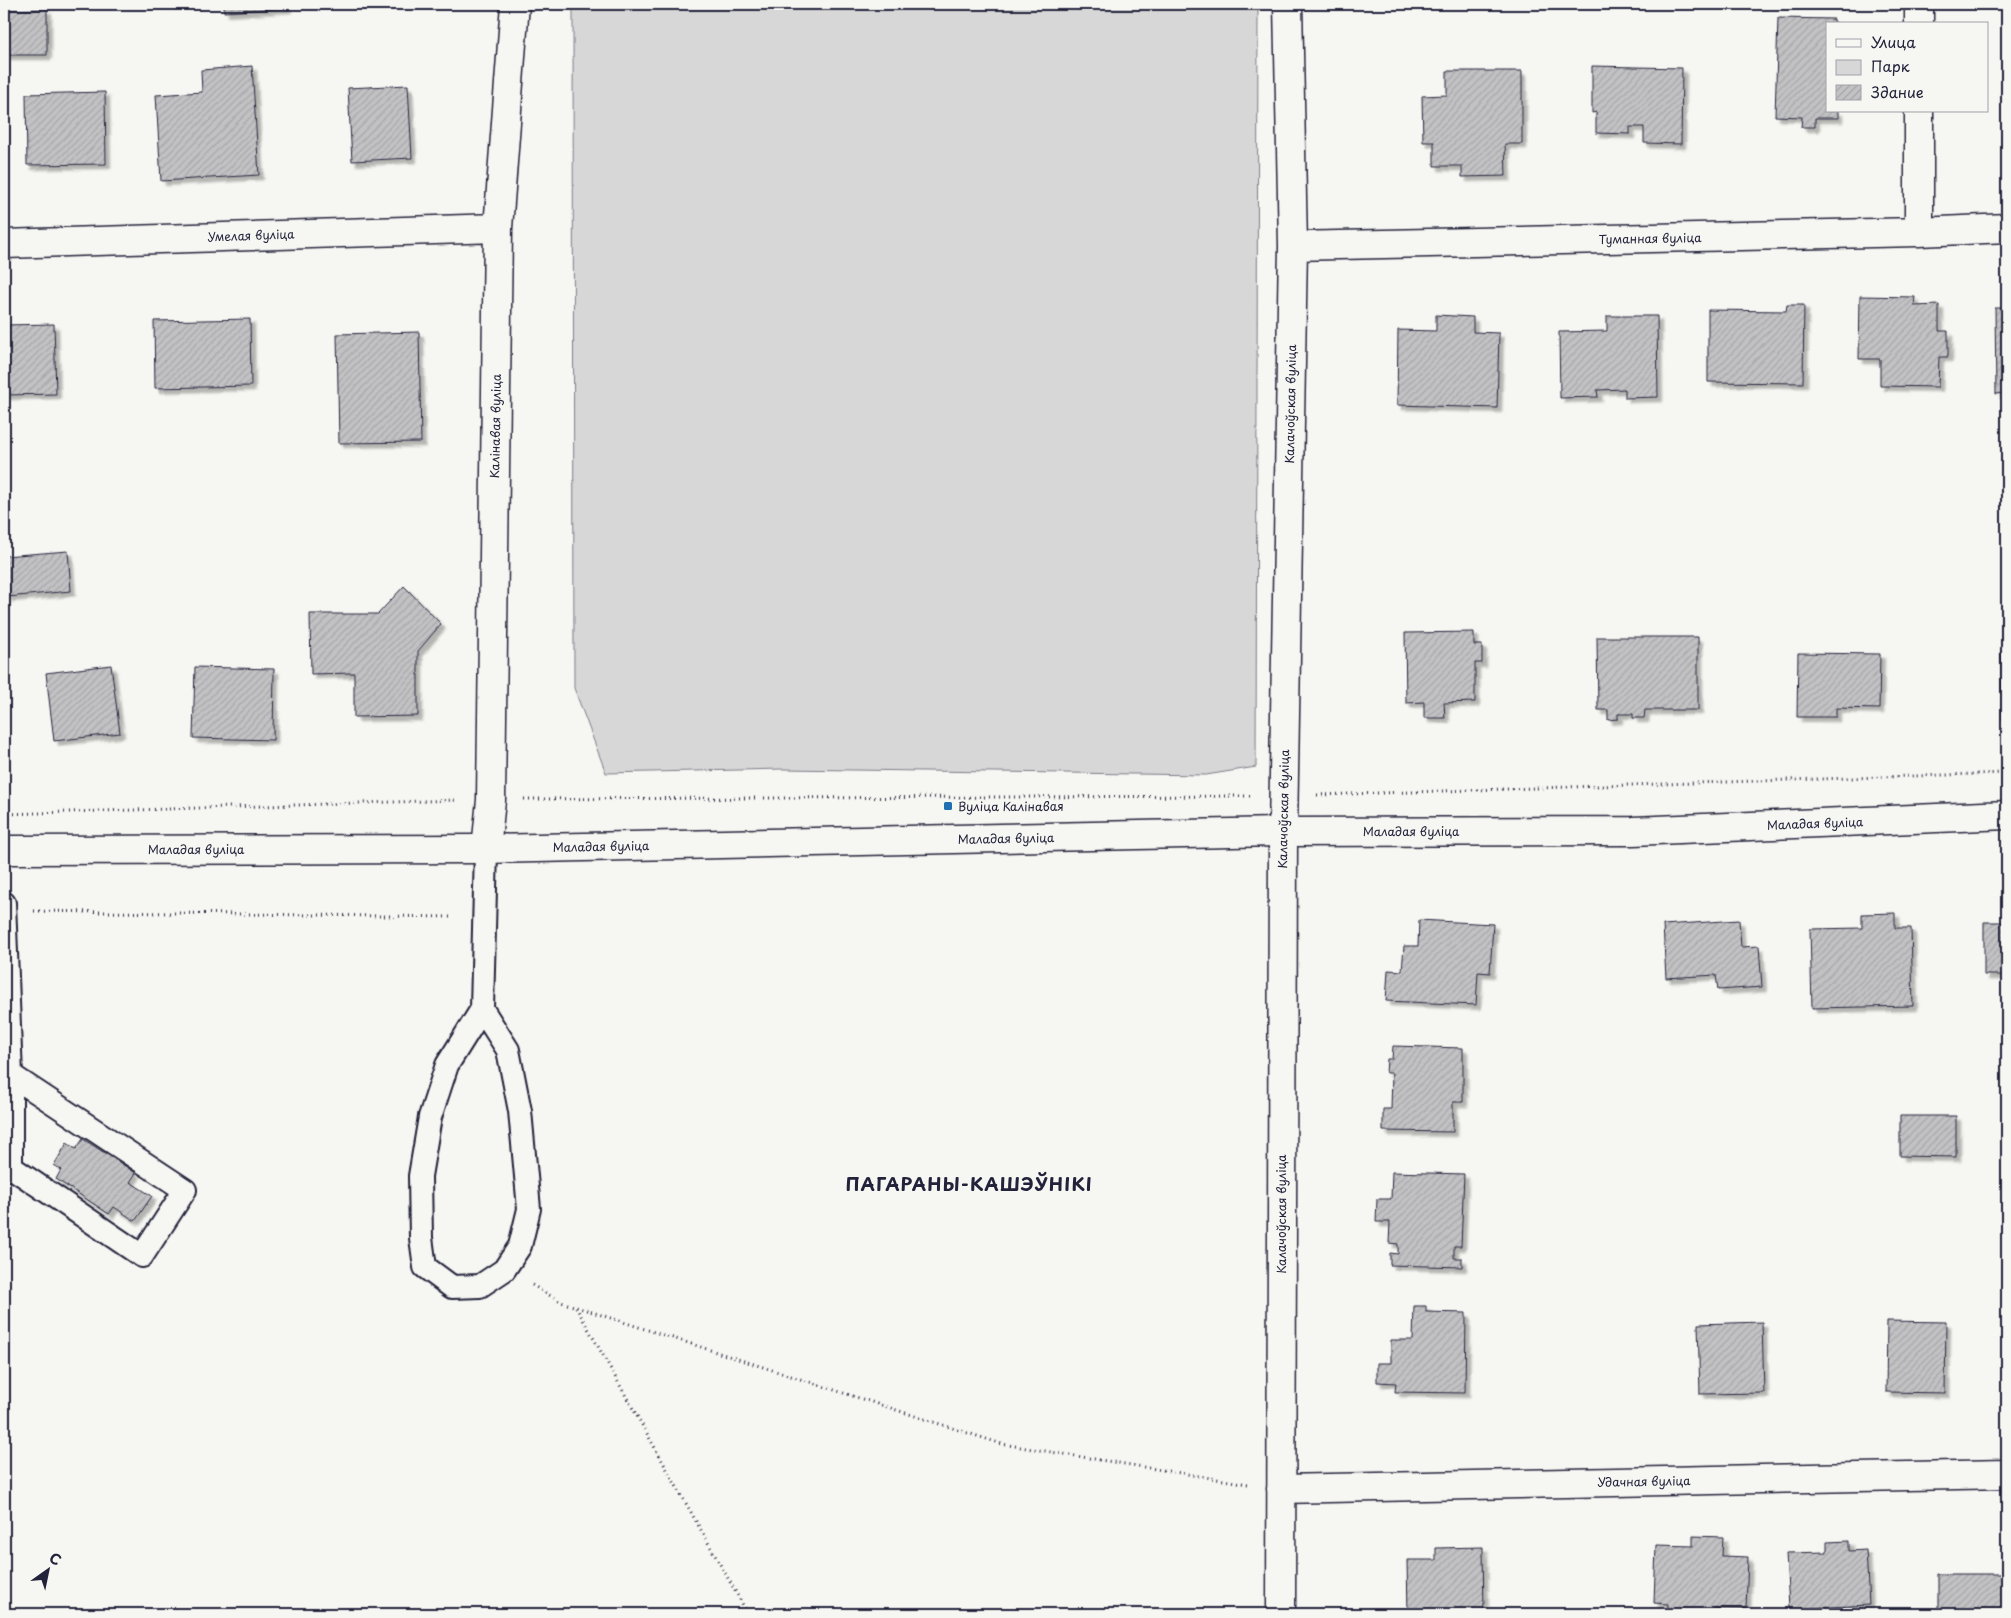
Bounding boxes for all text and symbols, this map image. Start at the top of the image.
legend [1826,22,1988,112]
text: Улица [1871,30,1916,53]
text: Парк [1871,54,1910,77]
text: Здание [1871,80,1924,103]
street label: Умелая вуліца [207,224,295,246]
street label: Туманная вуліца [1598,228,1702,248]
street label: Калачоўская вуліца [1280,344,1300,464]
street label: Калінавая вуліца [485,373,505,478]
street label: Калачоўская вуліца [1273,749,1293,869]
place label: Вуліца Калінавая [958,797,1064,815]
marker: Вуліца Калінавая [942,800,954,812]
street label: Маладая вуліца [1766,812,1864,834]
street label: Маладая вуліца [1363,822,1460,840]
street label: Маладая вуліца [958,828,1055,848]
street label: Маладая вуліца [553,836,650,856]
street label: Маладая вуліца [148,840,245,858]
street label: Калачоўская вуліца [1272,1154,1290,1274]
district label: ПАГАРАНЫ-КАШЭЎНІКІ [845,1170,1093,1197]
street label: Удачная вуліца [1597,1471,1691,1491]
north arrow [22,1546,72,1596]
text: С [45,1547,65,1570]

